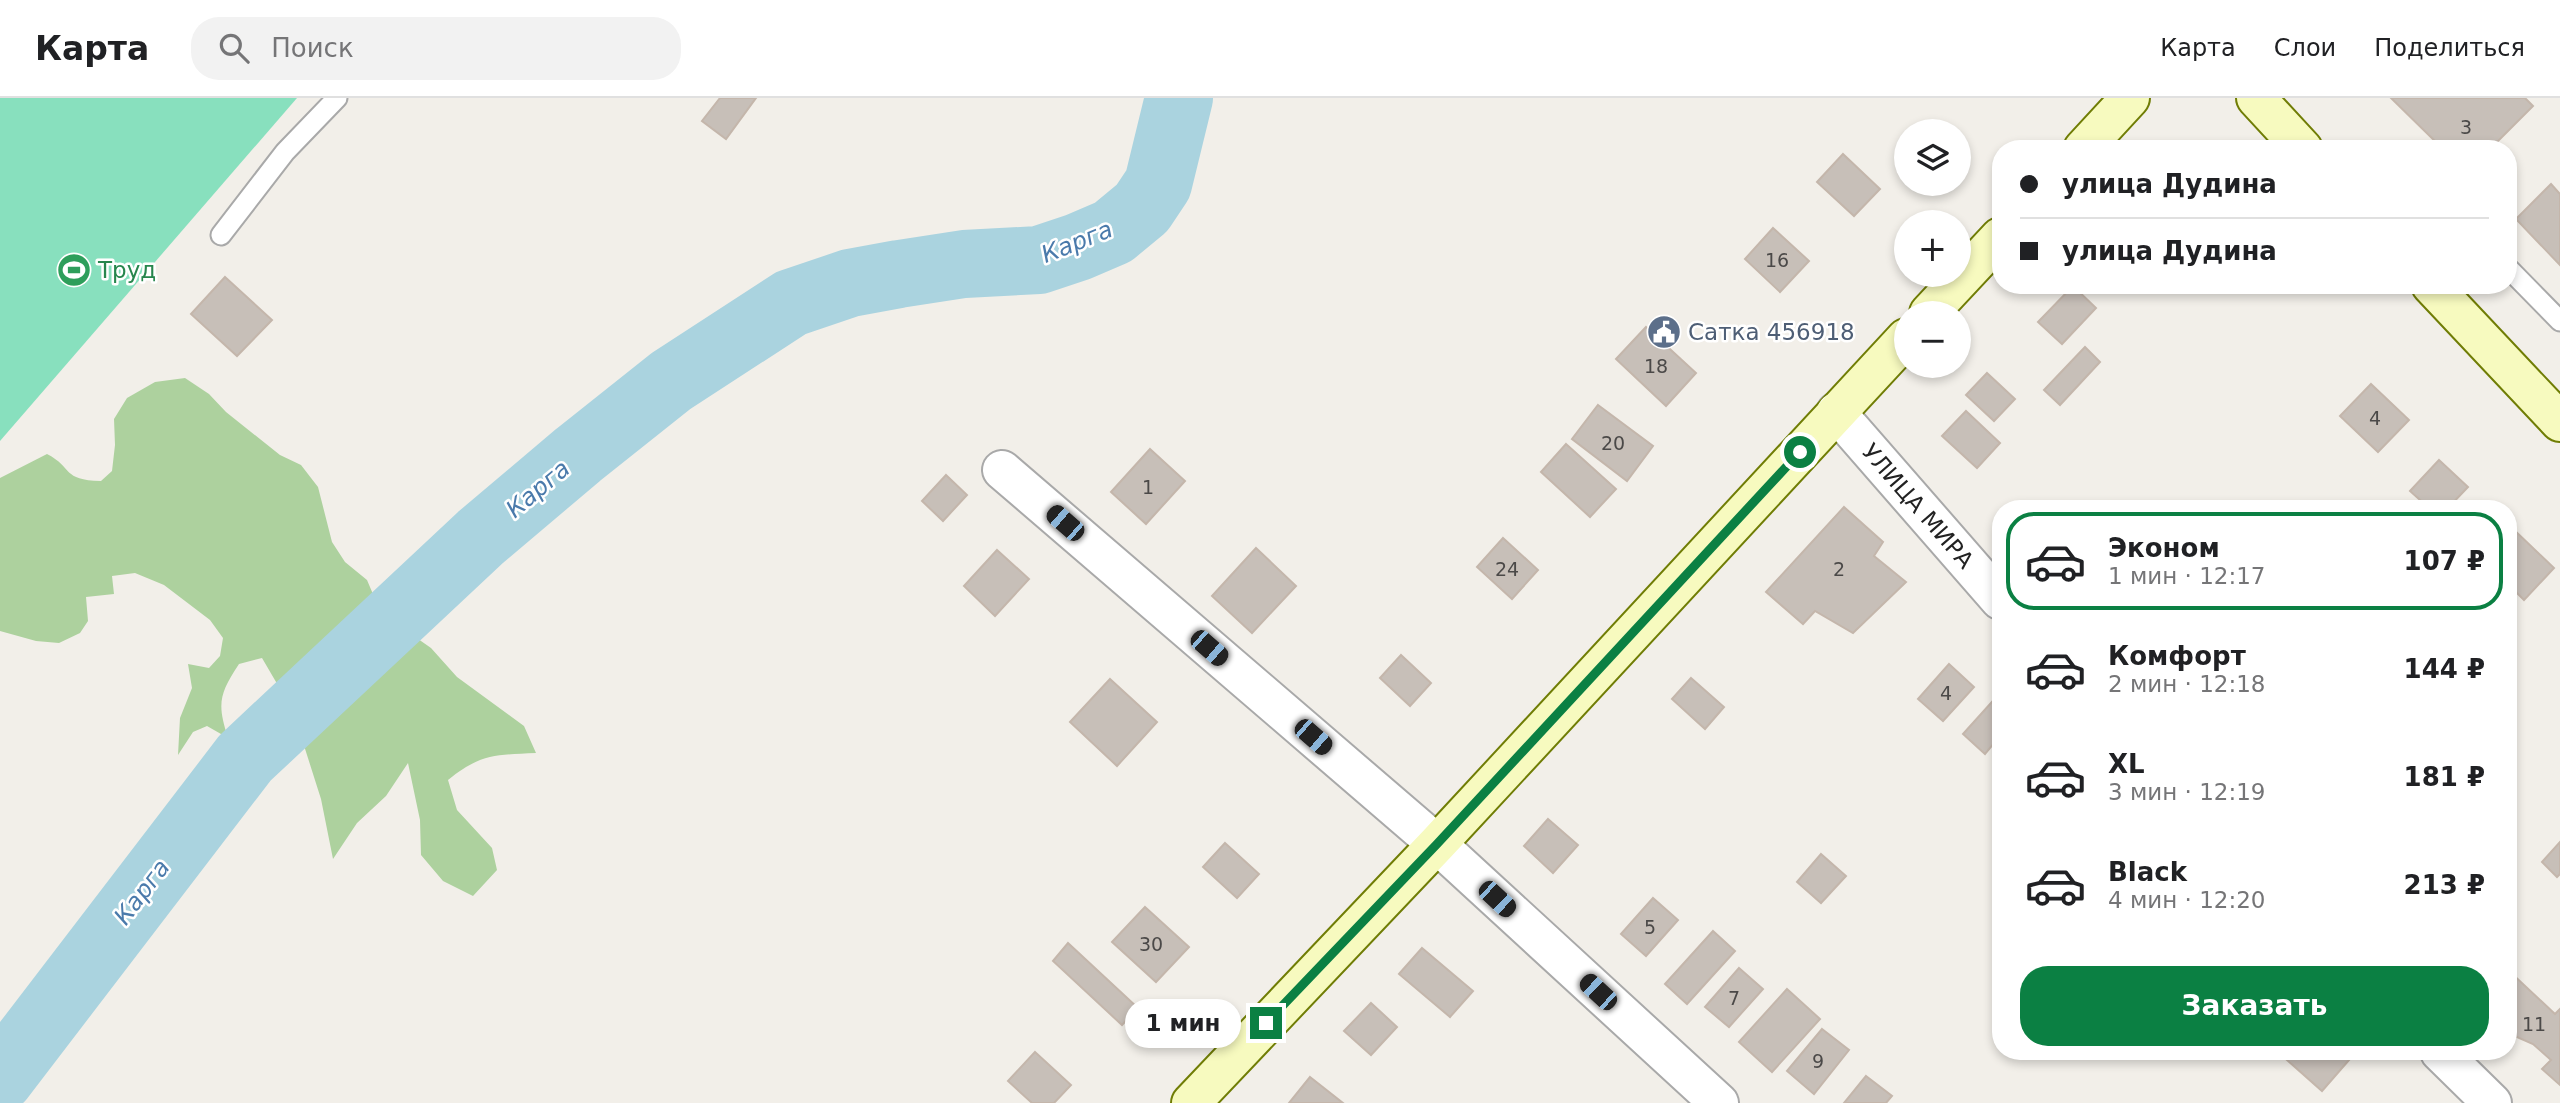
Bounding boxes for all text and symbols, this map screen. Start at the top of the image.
search box [191,17,681,80]
text: Карта [35,29,149,68]
icon: search [215,29,253,67]
text: Поиск [271,33,354,63]
text: Карта [2160,34,2236,62]
text: Слои [2274,34,2336,62]
text: Поделиться [2374,34,2525,62]
house number: 3 [2460,116,2472,138]
map controls [1894,119,1971,378]
button: layers [1894,119,1971,196]
text: улица Дудина [2062,169,2277,199]
button: + [1894,210,1971,287]
water label: Карга [1037,215,1117,269]
text: улица Дудина [2062,236,2277,266]
house number: 16 [1765,249,1789,271]
sports icon: Труд [55,251,93,289]
place label: Труд [97,257,156,283]
button: − [1894,301,1971,378]
public building icon: Сатка 456918 [1645,313,1683,351]
place label: Сатка 456918 [1688,319,1855,345]
house number: 18 [1644,355,1668,377]
house number: 4 [2369,407,2381,429]
house number: 20 [1601,432,1625,454]
route start [1784,436,1816,468]
street label: УЛИЦА МИРА [1857,439,1979,574]
water label: Карга [501,454,575,524]
house number: 1 [1142,476,1154,498]
car [1043,501,1088,545]
icon: car [2024,530,2087,593]
text: Эконом [2108,533,2220,563]
text: 107 ₽ [2404,546,2485,576]
house number: 24 [1495,558,1519,580]
house number: 2 [1833,558,1845,580]
text: 1 мин · 12:17 [2108,563,2266,589]
car [1187,626,1232,670]
icon: car [2024,638,2087,701]
text: Комфорт [2108,641,2246,671]
text: 144 ₽ [2404,654,2485,684]
text: 2 мин · 12:18 [2108,671,2266,697]
house number: 4 [1940,682,1952,704]
car [1291,715,1336,759]
icon: car [2024,746,2087,809]
text: XL [2108,749,2145,779]
text: 181 ₽ [2404,762,2485,792]
text: 3 мин · 12:19 [2108,779,2266,805]
water label: Карга [108,854,176,930]
icon: car [2024,854,2087,917]
text: Black [2108,857,2187,887]
text: 213 ₽ [2404,870,2485,900]
car [1475,877,1520,921]
text: 4 мин · 12:20 [2108,887,2266,913]
house number: 5 [1644,916,1656,938]
house number: 30 [1139,933,1163,955]
button: Заказать [2020,966,2489,1046]
car [1576,970,1621,1014]
house number: 7 [1728,987,1740,1009]
callout: 1 мин [1126,998,1242,1048]
route end [1250,1007,1282,1039]
text: 1 мин [1146,1010,1220,1036]
house number: 11 [2522,1013,2546,1035]
house number: 9 [1812,1050,1824,1072]

